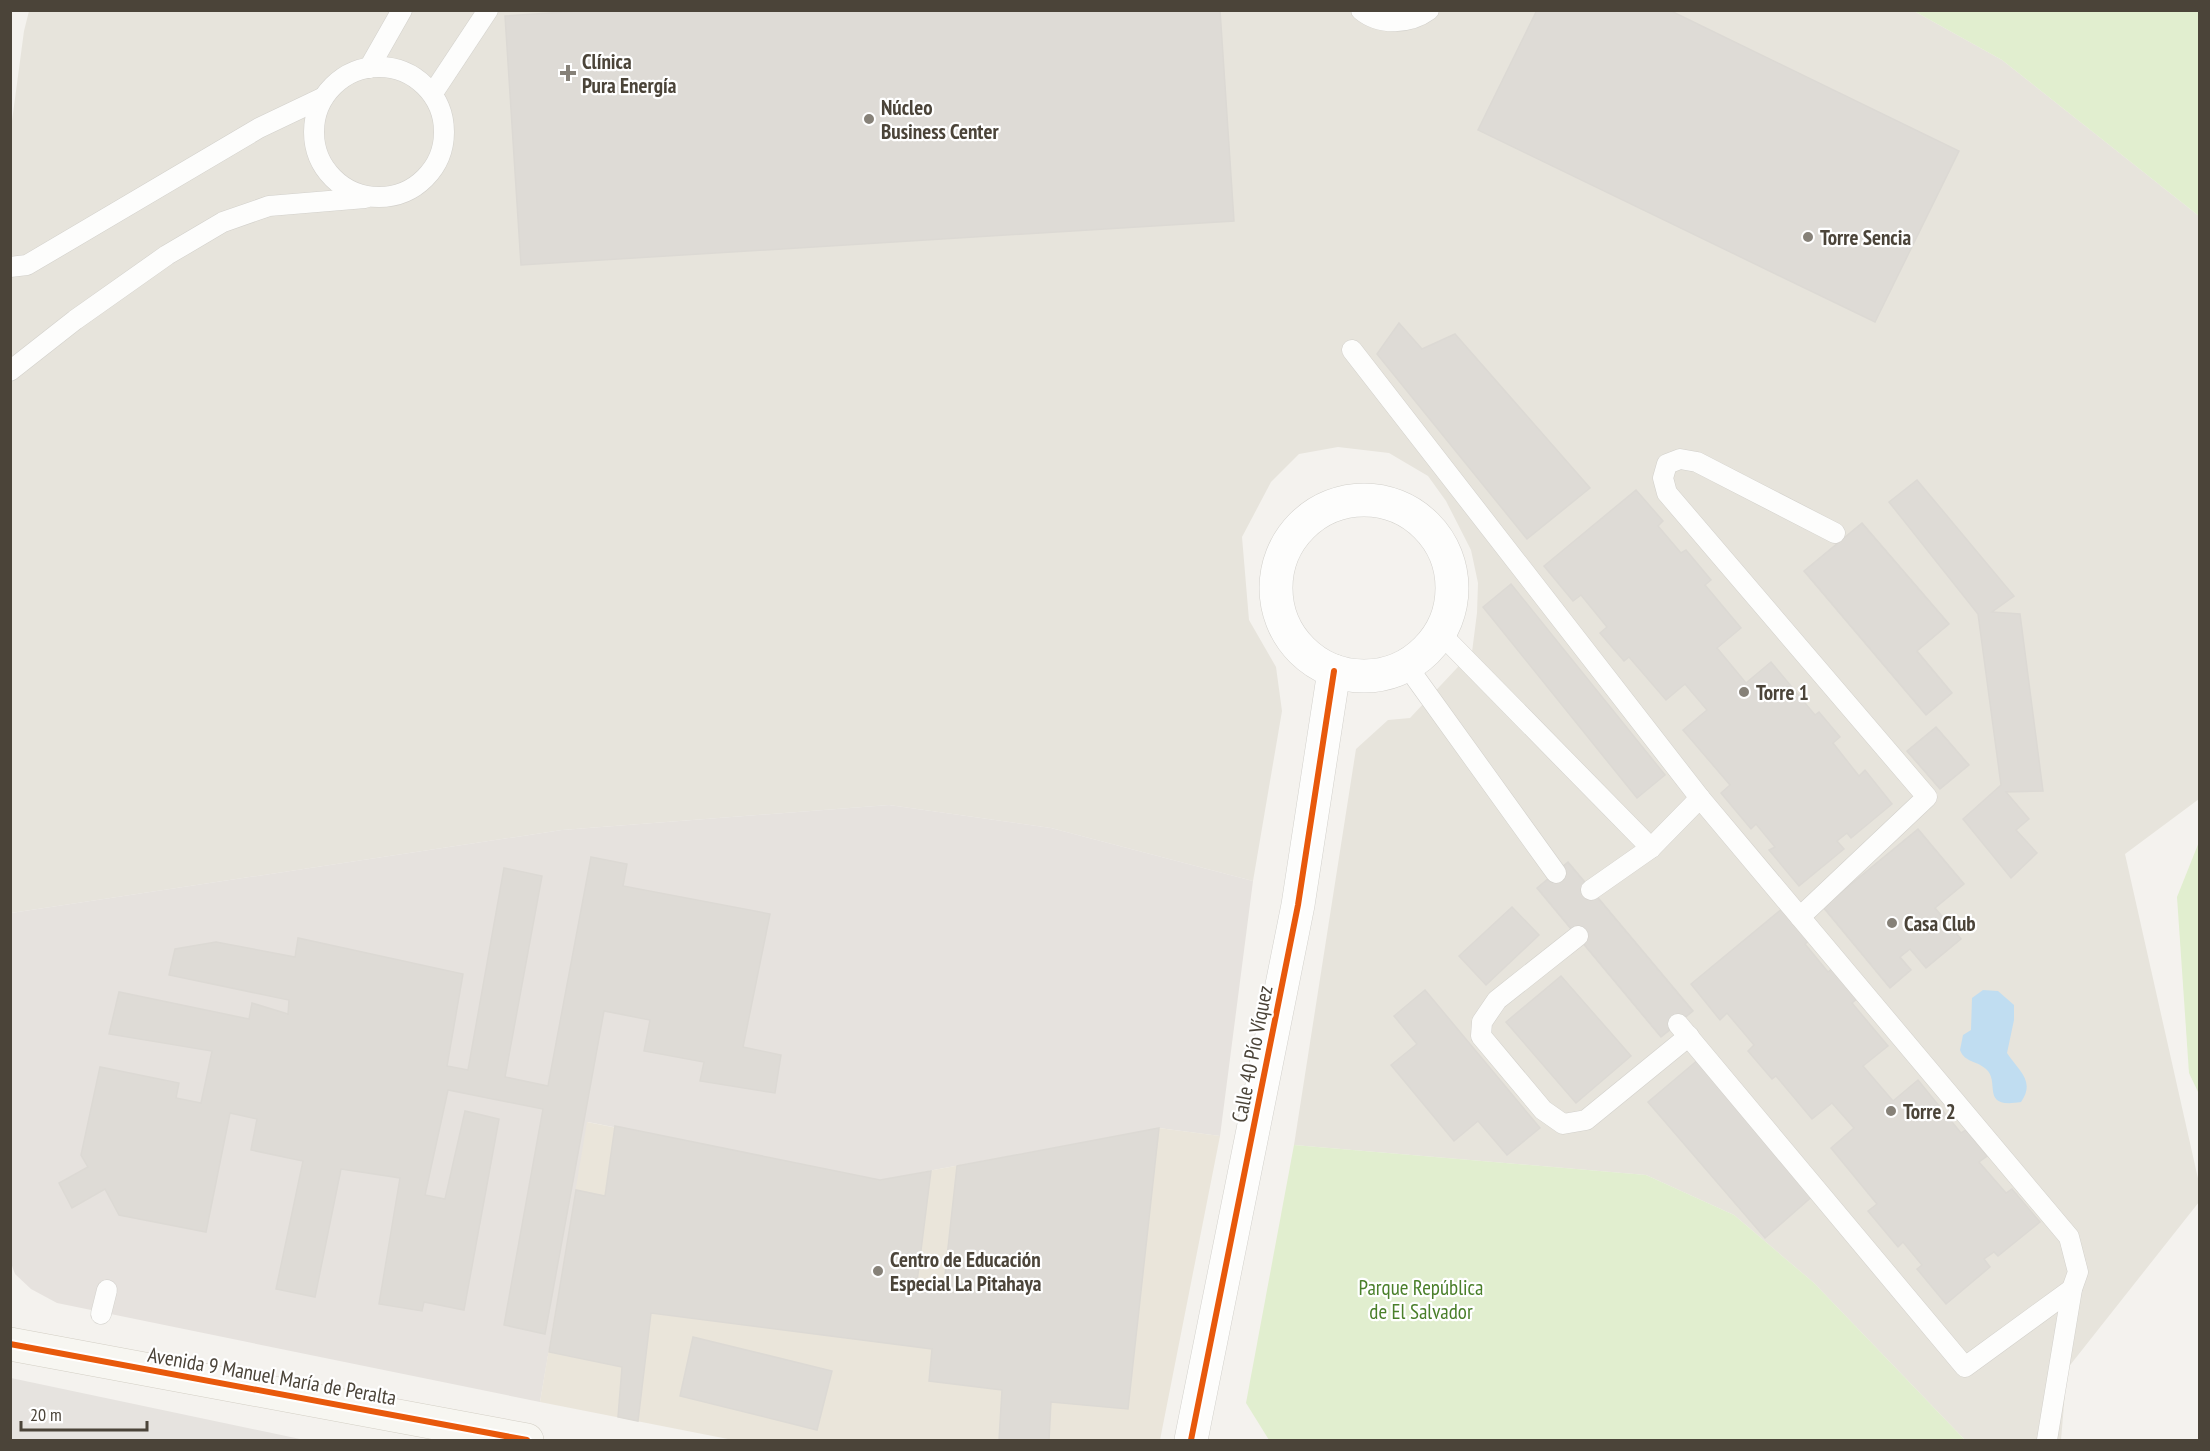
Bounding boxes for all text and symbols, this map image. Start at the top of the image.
place label: Clínica Pura Energía [582,48,677,99]
marker: Clínica Pura Energía [559,64,577,82]
place label: Núcleo Business Center [881,94,999,145]
marker: Núcleo Business Center [862,112,876,126]
place label: Torre Sencia [1820,224,1911,251]
marker: Torre Sencia [1801,230,1815,244]
place label: Torre 1 [1756,679,1809,706]
marker: Torre 1 [1737,685,1751,699]
place label: Casa Club [1904,910,1976,937]
marker: Casa Club [1885,916,1899,930]
street label: Calle 40 Pío Víquez [1226,983,1278,1125]
place label: Torre 2 [1903,1098,1956,1125]
marker: Torre 2 [1884,1104,1898,1118]
place label: Centro de Educación Especial La Pitahaya [890,1246,1042,1297]
marker: Centro de Educación Especial La Pitahaya [871,1264,885,1278]
park label: Parque República de El Salvador [1359,1274,1484,1325]
street label: Avenida 9 Manuel María de Peralta [146,1341,398,1411]
scale bar [21,1394,147,1432]
text: 20 m [30,1403,62,1426]

